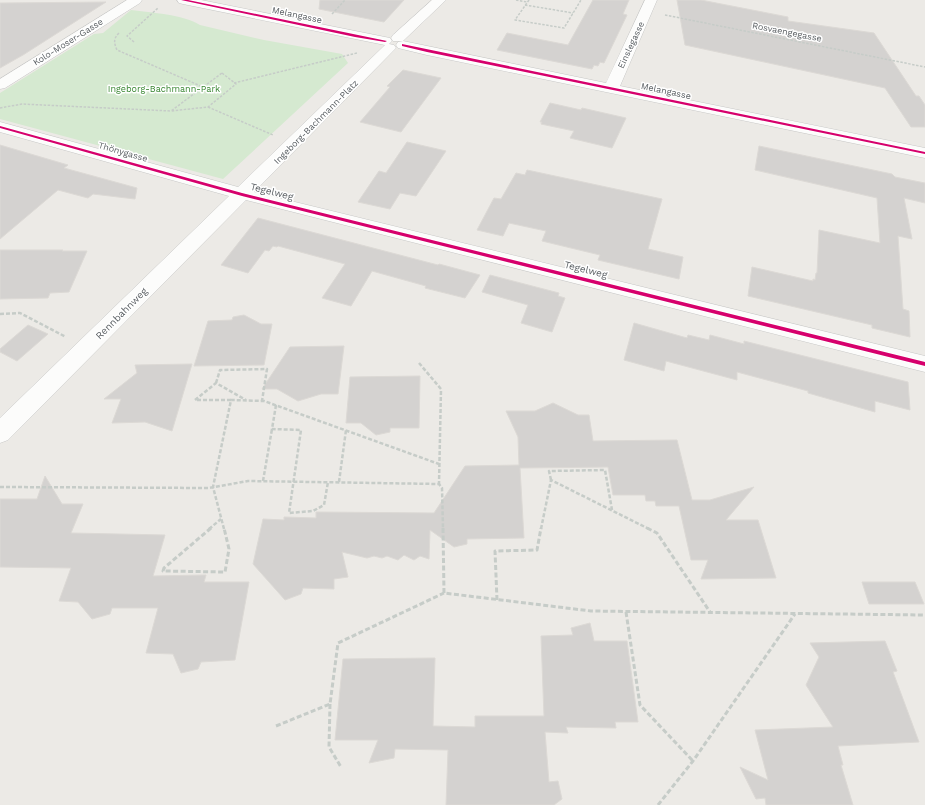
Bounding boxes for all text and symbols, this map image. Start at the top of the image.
street label: Melangasse [271,5,323,25]
street label: Kolo-Moser-Gasse [31,16,105,68]
street label: Einslegasse [616,20,646,70]
street label: Rosvaengegasse [751,20,823,44]
street label: Ingeborg-Bachmann-Platz [272,78,360,166]
street label: Melangasse [640,81,692,101]
park label: Ingeborg-Bachmann-Park [108,84,220,94]
street label: Thönygasse [97,140,149,164]
street label: Tegelweg [249,181,295,202]
street label: Tegelweg [563,259,609,280]
street label: Rennbahnweg [93,285,150,341]

